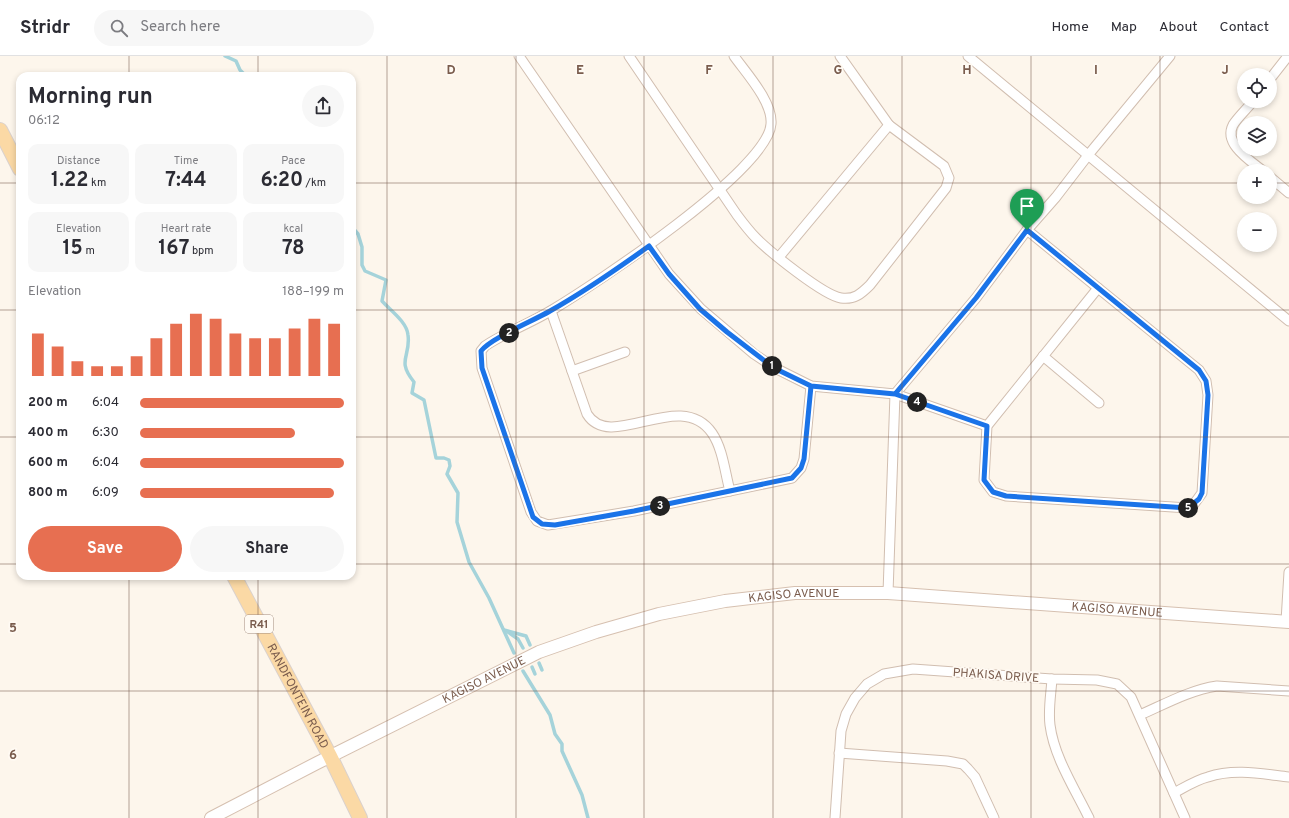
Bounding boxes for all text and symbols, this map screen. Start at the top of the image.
search box [94,10,374,46]
text: Stridr [20,16,70,40]
icon: search [108,17,130,39]
text: Search here [140,18,220,37]
text: Home [1052,19,1089,36]
text: Map [1111,19,1137,36]
text: About [1159,19,1198,36]
text: Contact [1220,19,1269,36]
text: D [446,63,456,79]
text: E [576,63,584,79]
text: F [705,63,713,79]
text: G [834,63,843,79]
text: H [962,63,972,79]
text: I [1094,63,1098,79]
text: J [1221,63,1229,79]
map controls [1237,68,1277,252]
button: locate [1237,68,1277,108]
text: Morning run [28,84,153,111]
button: share [302,85,344,127]
text: 06:12 [28,113,60,129]
button: layers [1237,116,1277,156]
text: Distance [57,154,100,168]
text: Time [174,154,198,168]
text: Pace [281,154,305,168]
button: + [1237,164,1277,204]
text: 1.22 [51,168,88,194]
text: 7:44 [165,168,207,194]
text: 6:20 [261,168,303,194]
text: km [88,176,106,190]
text: /km [303,176,326,190]
pin [1010,189,1044,230]
icon: arrive [1016,195,1038,217]
button: − [1237,212,1277,252]
text: Elevation [56,222,101,236]
text: Heart rate [161,222,211,236]
text: kcal [284,222,303,236]
text: 15 [63,236,83,262]
text: 167 [158,236,189,262]
text: 78 [282,236,305,262]
text: m [83,244,95,258]
text: bpm [189,244,214,258]
text: Elevation [28,284,81,300]
text: 188–199 m [282,284,344,300]
pin: 2 [499,323,519,343]
text: 2 [506,326,512,340]
pin: 1 [762,356,782,376]
text: 1 [770,359,774,373]
pin: 4 [907,392,927,412]
text: 200 m [28,395,68,411]
text: 6:04 [92,395,119,411]
text: 4 [913,395,921,409]
text: 400 m [28,425,68,441]
text: 6:30 [92,425,119,441]
text: 600 m [28,455,68,471]
text: 6:04 [92,455,119,471]
text: 800 m [28,485,68,501]
text: 6:09 [92,485,119,501]
pin: 3 [650,496,670,516]
pin: 5 [1178,498,1198,518]
text: 3 [657,499,663,513]
text: 5 [1185,501,1191,515]
button: Save [28,526,182,572]
button: Share [190,526,344,572]
street label: KAGISO AVENUE [748,586,839,607]
street label: KAGISO AVENUE [1071,599,1163,622]
road number: R41 [245,615,273,633]
text: 5 [9,621,17,637]
street label: RANDFONTEIN ROAD [262,641,332,752]
street label: KAGISO AVENUE [440,653,529,708]
street label: PHAKISA DRIVE [952,665,1040,687]
text: 6 [9,748,17,764]

